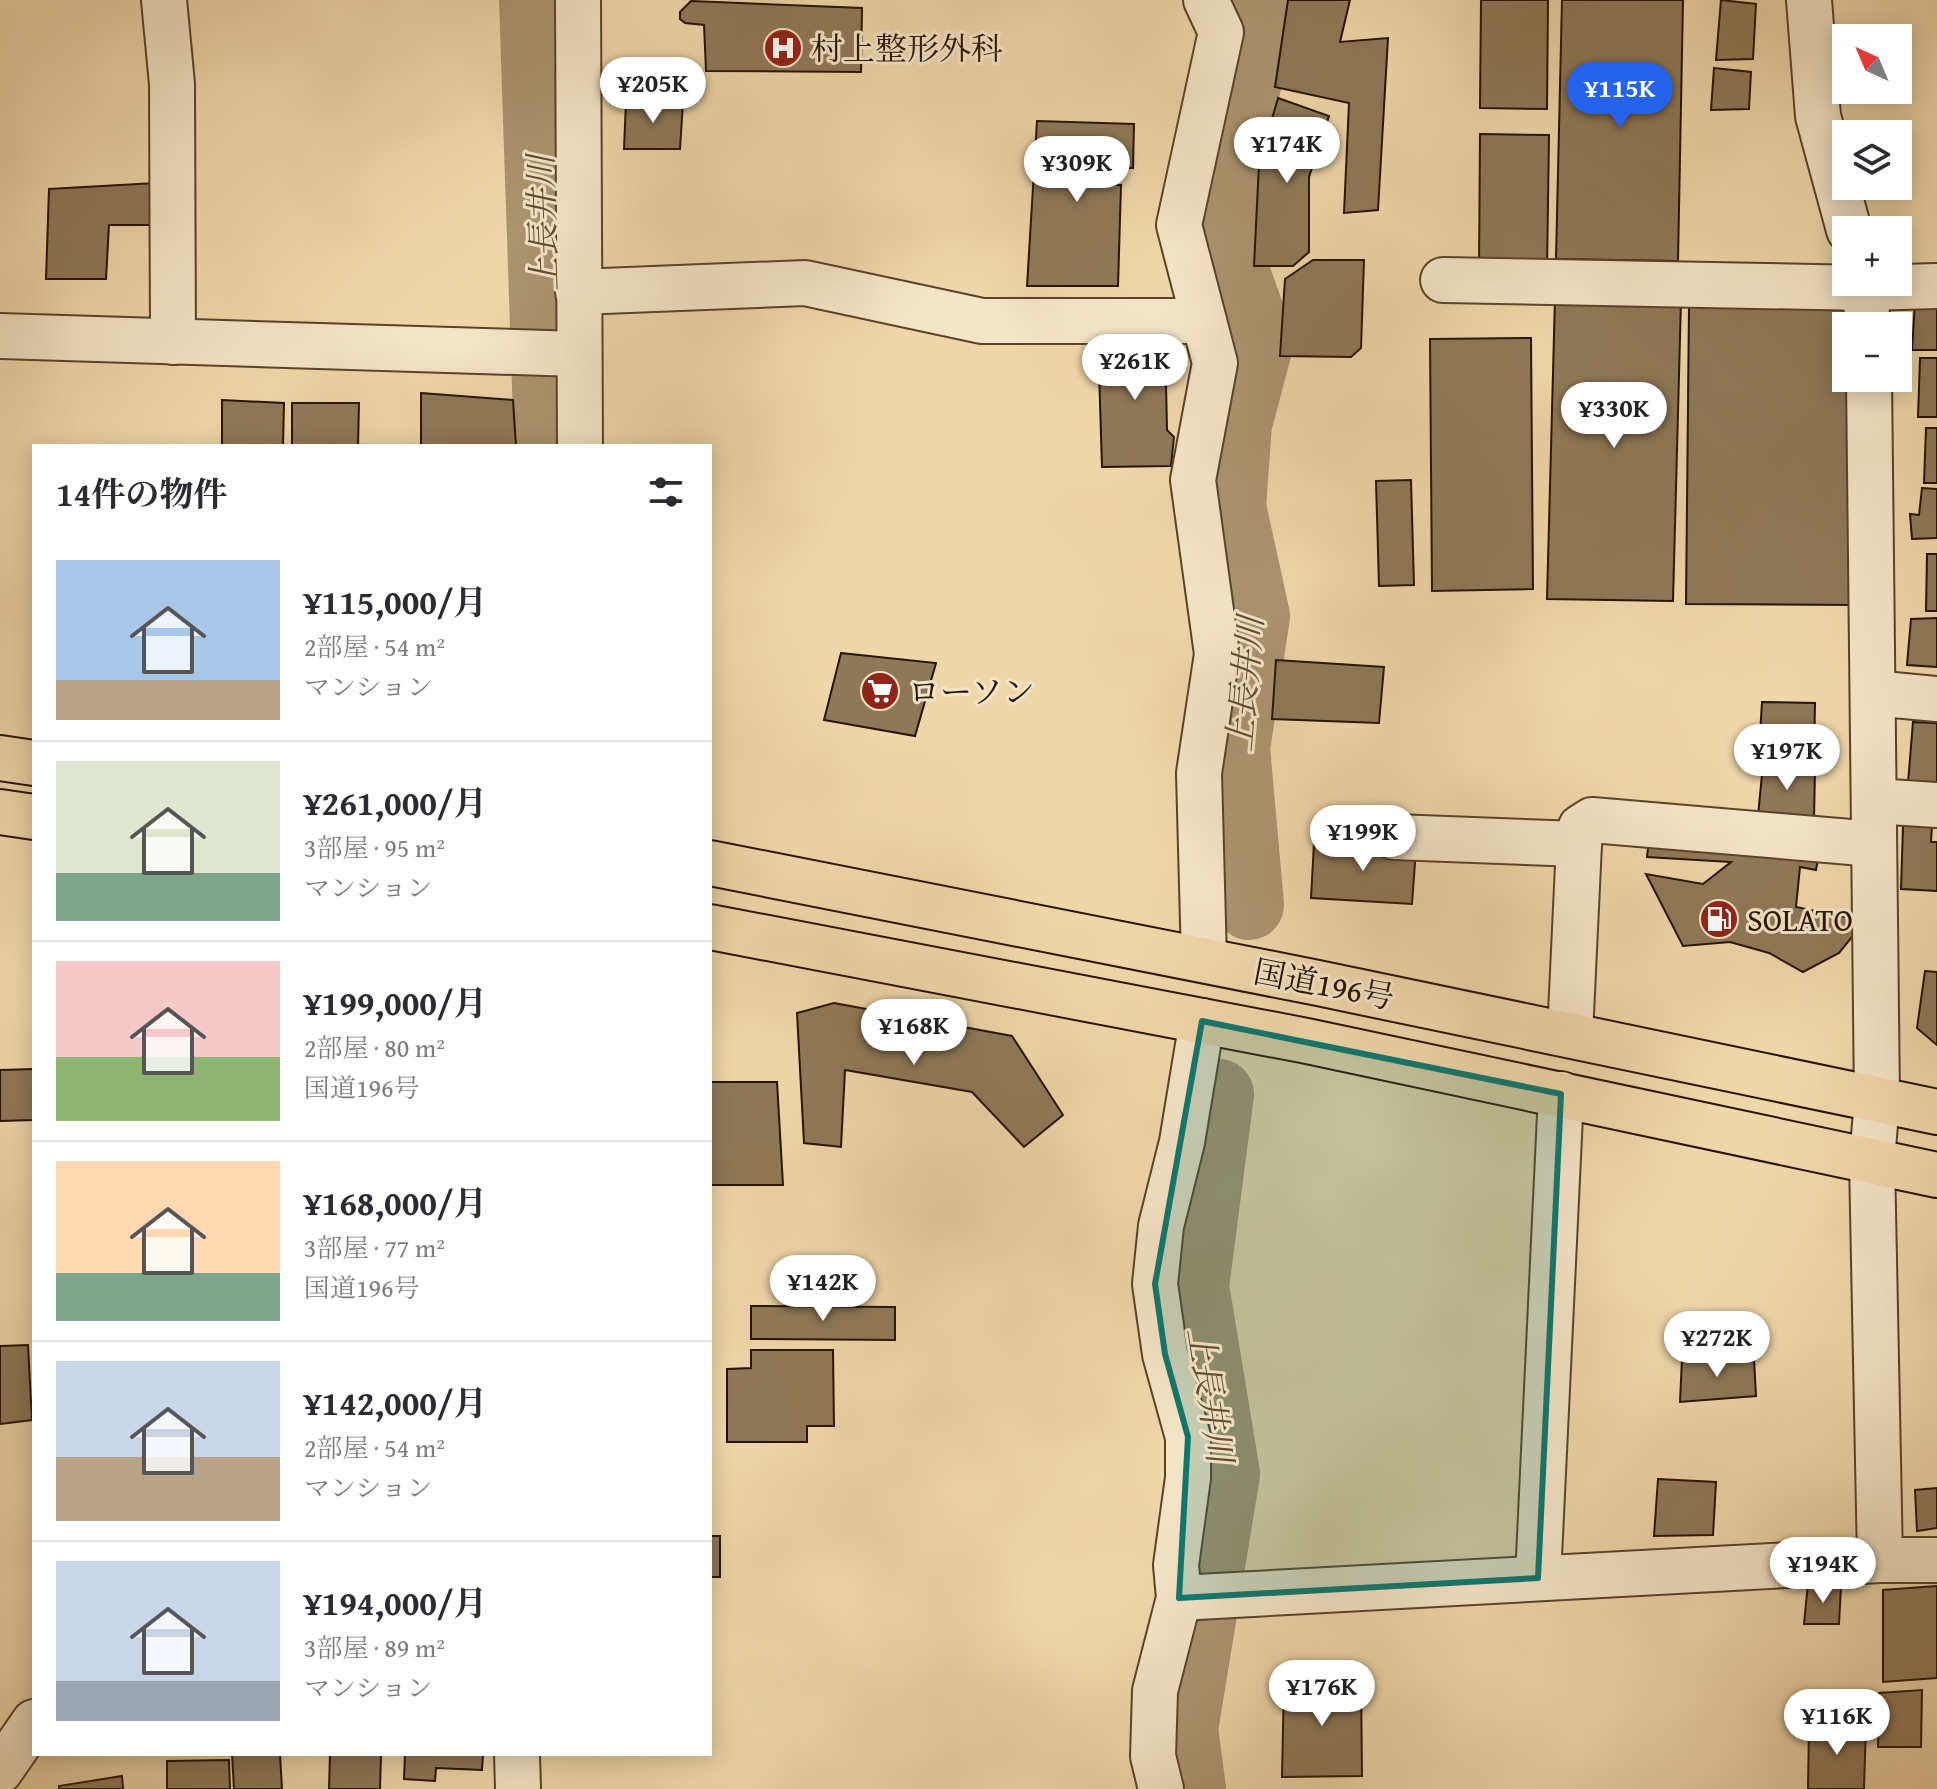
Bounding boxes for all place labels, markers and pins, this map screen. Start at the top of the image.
place label: 村上整形外科 [811,25,1003,72]
hospital icon: 村上整形外科 [762,27,804,69]
pin: ¥205K [597,57,709,125]
pin: ¥115K [1564,62,1676,130]
pin: ¥174K [1231,117,1343,185]
pin: ¥309K [1021,136,1133,204]
pin: ¥261K [1079,334,1191,402]
pin: ¥330K [1558,382,1670,450]
place label: ローソン [908,668,1035,715]
supermarket icon: ローソン [859,670,901,712]
pin: ¥197K [1731,724,1843,792]
pin: ¥199K [1307,805,1419,873]
place label: SOLATO [1747,896,1853,943]
fuel station icon: SOLATO [1698,898,1740,940]
pin: ¥168K [858,999,970,1067]
pin: ¥142K [767,1255,879,1323]
pin: ¥272K [1661,1311,1773,1379]
pin: ¥194K [1767,1537,1879,1605]
pin: ¥176K [1266,1660,1378,1728]
pin: ¥116K [1781,1689,1893,1757]

